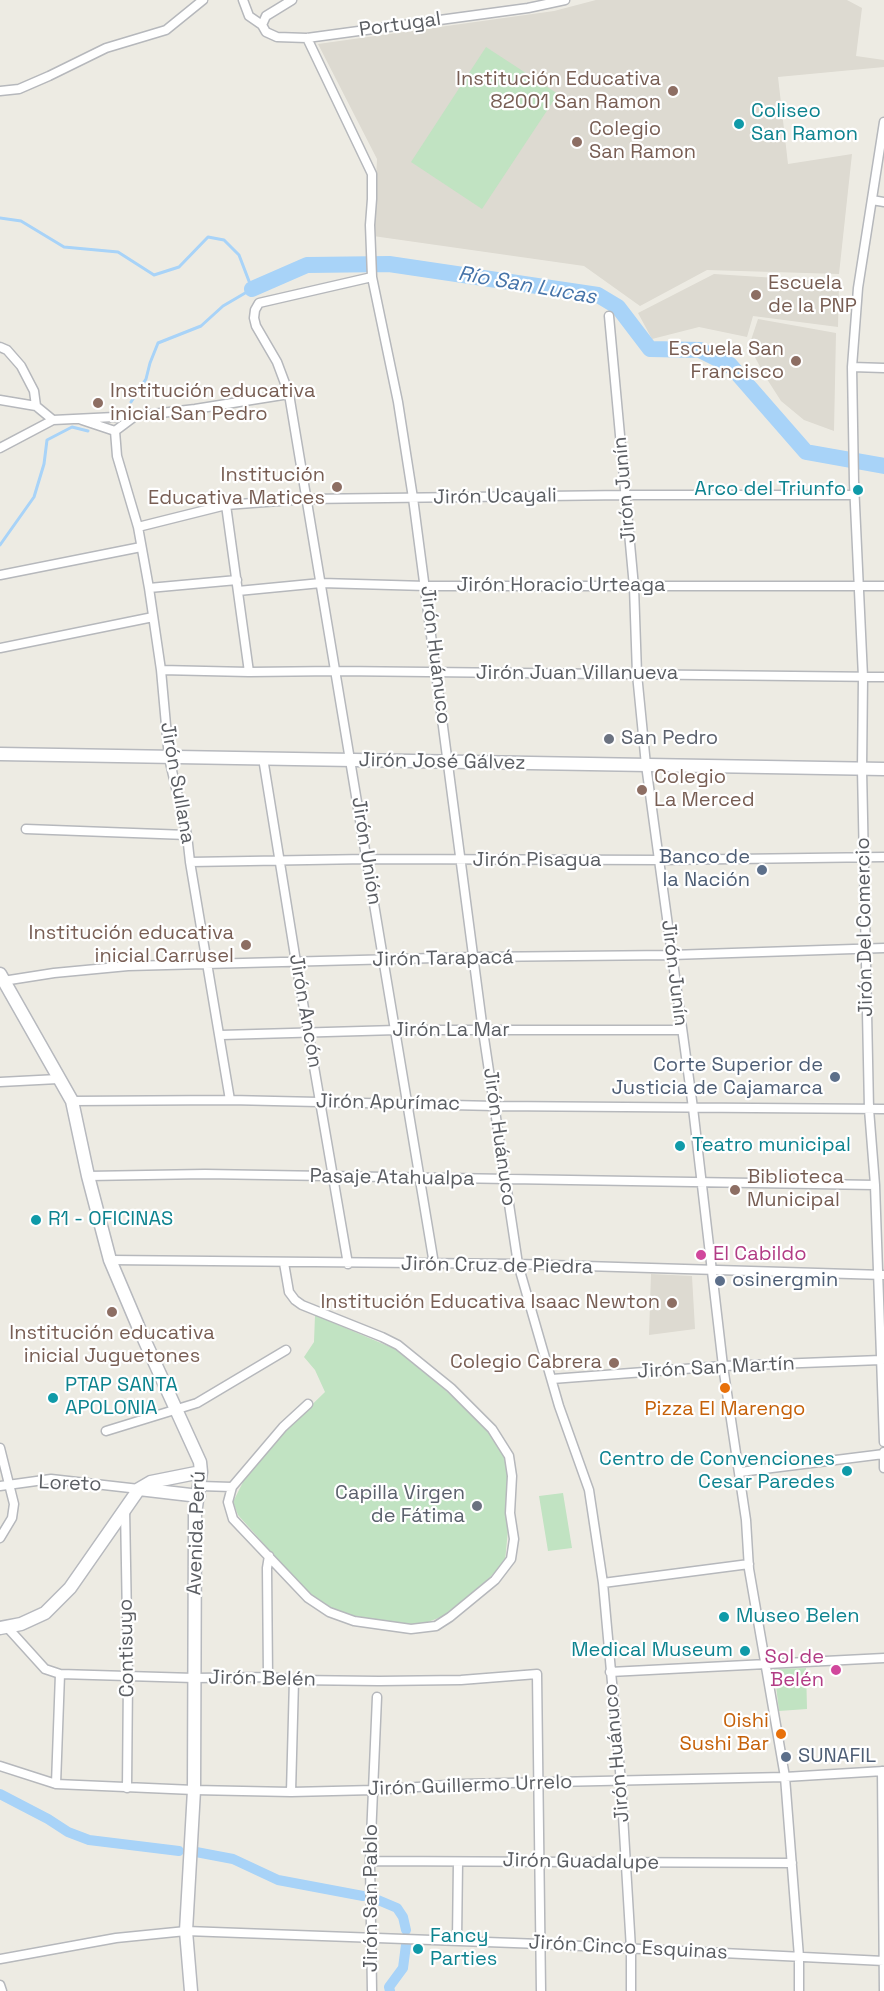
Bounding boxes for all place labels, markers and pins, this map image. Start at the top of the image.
place label: Institución Educativa 82001 San Ramon [456,68,661,115]
marker: Institución Educativa 82001 San Ramon [666,84,680,98]
place label: Coliseo San Ramon [751,100,858,147]
marker: Coliseo San Ramon [732,117,746,131]
place label: Colegio San Ramon [589,118,696,165]
marker: Colegio San Ramon [570,135,584,149]
place label: Escuela de la PNP [768,272,857,319]
marker: Escuela de la PNP [749,288,763,302]
place label: Escuela San Francisco [669,338,784,385]
marker: Escuela San Francisco [789,354,803,368]
place label: Institución educativa inicial San Pedro [110,380,315,427]
marker: Institución educativa inicial San Pedro [91,396,105,410]
place label: Institución Educativa Matices [148,464,325,511]
place label: Arco del Triunfo [694,478,846,502]
marker: Institución Educativa Matices [330,480,344,494]
marker: Arco del Triunfo [851,483,865,497]
place label: San Pedro [621,727,718,751]
marker: San Pedro [602,732,616,746]
place label: Colegio La Merced [654,766,755,813]
marker: Colegio La Merced [635,783,649,797]
place label: Banco de la Nación [659,846,750,893]
marker: Banco de la Nación [755,863,769,877]
place label: Institución educativa inicial Carrusel [29,922,234,969]
marker: Institución educativa inicial Carrusel [239,938,253,952]
place label: Corte Superior de Justicia de Cajamarca [611,1054,823,1101]
marker: Corte Superior de Justicia de Cajamarca [828,1070,842,1084]
place label: Teatro municipal [692,1134,851,1158]
marker: Teatro municipal [673,1139,687,1153]
place label: Biblioteca Municipal [747,1166,844,1213]
marker: Biblioteca Municipal [728,1183,742,1197]
place label: R1 - OFICINAS [48,1208,173,1232]
marker: R1 - OFICINAS [29,1213,43,1227]
place label: El Cabildo [713,1243,807,1267]
marker: El Cabildo [694,1248,708,1262]
place label: osinergmin [732,1269,838,1293]
marker: osinergmin [713,1274,727,1288]
place label: Institución Educativa Isaac Newton [320,1291,660,1315]
marker: Institución Educativa Isaac Newton [665,1296,679,1310]
marker: Institución educativa inicial Juguetones [105,1305,119,1319]
place label: Institución educativa inicial Juguetones [9,1322,215,1369]
place label: Colegio Cabrera [450,1351,602,1375]
marker: Colegio Cabrera [607,1356,621,1370]
place label: PTAP SANTA APOLONIA [65,1374,178,1421]
marker: Pizza El Marengo [718,1381,732,1395]
marker: PTAP SANTA APOLONIA [46,1391,60,1405]
place label: Pizza El Marengo [645,1398,805,1422]
place label: Centro de Convenciones Cesar Paredes [599,1448,835,1495]
marker: Centro de Convenciones Cesar Paredes [840,1464,854,1478]
place label: Capilla Virgen de Fátima [335,1482,465,1529]
marker: Capilla Virgen de Fátima [470,1499,484,1513]
place label: Museo Belen [736,1605,859,1629]
marker: Museo Belen [717,1610,731,1624]
place label: Medical Museum [571,1639,733,1663]
marker: Medical Museum [738,1644,752,1658]
place label: Sol de Belén [765,1646,824,1693]
marker: Sol de Belén [829,1663,843,1677]
place label: Oishi Sushi Bar [679,1710,769,1757]
marker: Oishi Sushi Bar [774,1727,788,1741]
place label: SUNAFIL [798,1745,876,1769]
marker: SUNAFIL [779,1750,793,1764]
place label: Fancy Parties [430,1925,497,1972]
marker: Fancy Parties [411,1942,425,1956]

